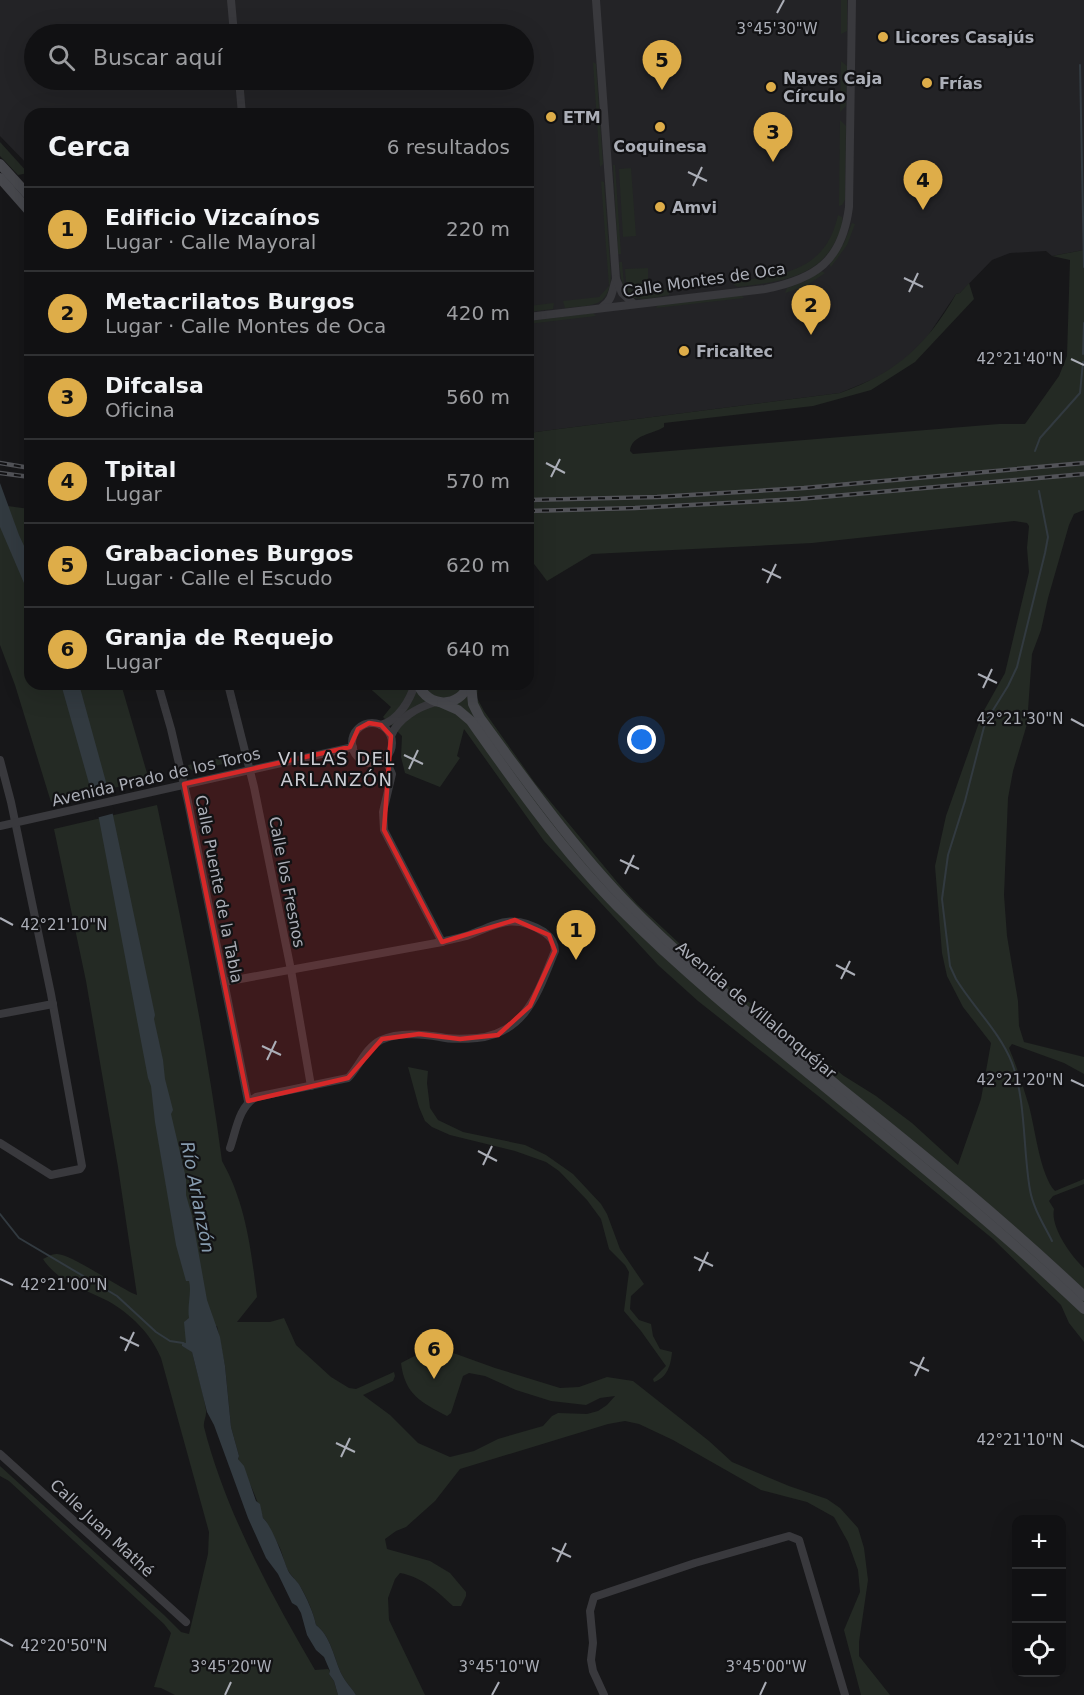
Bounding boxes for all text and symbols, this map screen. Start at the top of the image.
text: 3°45'30"W [736,20,818,38]
search box [24,24,534,90]
place label: Licores Casajús [895,28,1034,47]
marker: Licores Casajús [876,30,890,44]
pin: 5 [642,40,682,90]
icon: search [45,41,78,74]
text: Buscar aquí [93,45,223,70]
place label: Naves Caja Círculo [783,69,882,106]
place label: Frías [939,74,983,93]
marker: Frías [920,76,934,90]
marker: Naves Caja Círculo [764,80,778,94]
place label: ETM [563,108,601,127]
marker: ETM [544,110,558,124]
pin: 3 [754,112,792,162]
marker: Coquinesa [653,120,667,134]
text: Cerca [48,132,131,162]
text: 6 resultados [387,135,510,159]
place label: Coquinesa [613,137,707,156]
pin: 4 [904,160,942,210]
place label: Amvi [672,198,717,217]
marker: Amvi [653,200,667,214]
text: Edificio Vizcaínos [105,205,320,230]
text: 1 [61,217,74,241]
text: 220 m [446,217,510,241]
text: Lugar · Calle Mayoral [105,230,316,254]
street label: Calle Montes de Oca [621,259,787,301]
pin: 2 [792,286,830,335]
text: Metacrilatos Burgos [105,289,355,314]
text: 2 [61,301,74,325]
text: 420 m [446,301,510,325]
text: Lugar · Calle Montes de Oca [105,314,386,338]
place label: Fricaltec [696,342,773,361]
marker: Fricaltec [677,344,691,358]
text: 42°21'40"N [976,350,1064,368]
text: Difcalsa [105,373,204,398]
text: 3 [61,385,74,409]
text: 560 m [446,385,510,409]
text: Oficina [105,398,175,422]
text: Tpital [105,457,176,482]
text: 4 [61,469,74,493]
text: 570 m [446,469,510,493]
text: Lugar [105,482,162,506]
text: Grabaciones Burgos [105,541,354,566]
text: 5 [61,553,74,577]
text: 620 m [446,553,510,577]
text: Lugar · Calle el Escudo [105,566,333,590]
text: Granja de Requejo [105,625,334,650]
text: 6 [61,637,74,661]
text: 640 m [446,637,510,661]
text: Lugar [105,650,162,674]
text: 42°21'30"N [976,710,1064,728]
your location [627,725,656,754]
street label: Avenida Prado de los Toros [50,744,262,810]
district label: VILLAS DEL ARLANZÓN [278,748,396,790]
street label: Calle Puente de la Tabla [191,793,247,985]
street label: Calle los Fresnos [265,815,309,949]
pin: 1 [556,910,596,960]
text: 42°21'10"N [20,916,108,934]
street label: Avenida de Villalonquéjar [672,937,840,1083]
text: 42°21'20"N [976,1071,1064,1089]
water label: Río Arlanzón [177,1139,219,1255]
text: 42°21'00"N [20,1276,108,1294]
pin: 6 [414,1330,454,1379]
text: 42°21'10"N [976,1431,1064,1449]
street label: Calle Juan Mathé [46,1475,158,1581]
map controls [1012,1515,1066,1677]
button: + [1012,1515,1066,1569]
button: − [1012,1569,1066,1623]
button: locate [1012,1623,1066,1677]
text: 42°20'50"N [20,1637,108,1655]
text: 3°45'20"W [190,1658,272,1676]
text: 3°45'10"W [458,1658,540,1676]
text: 3°45'00"W [725,1658,807,1676]

